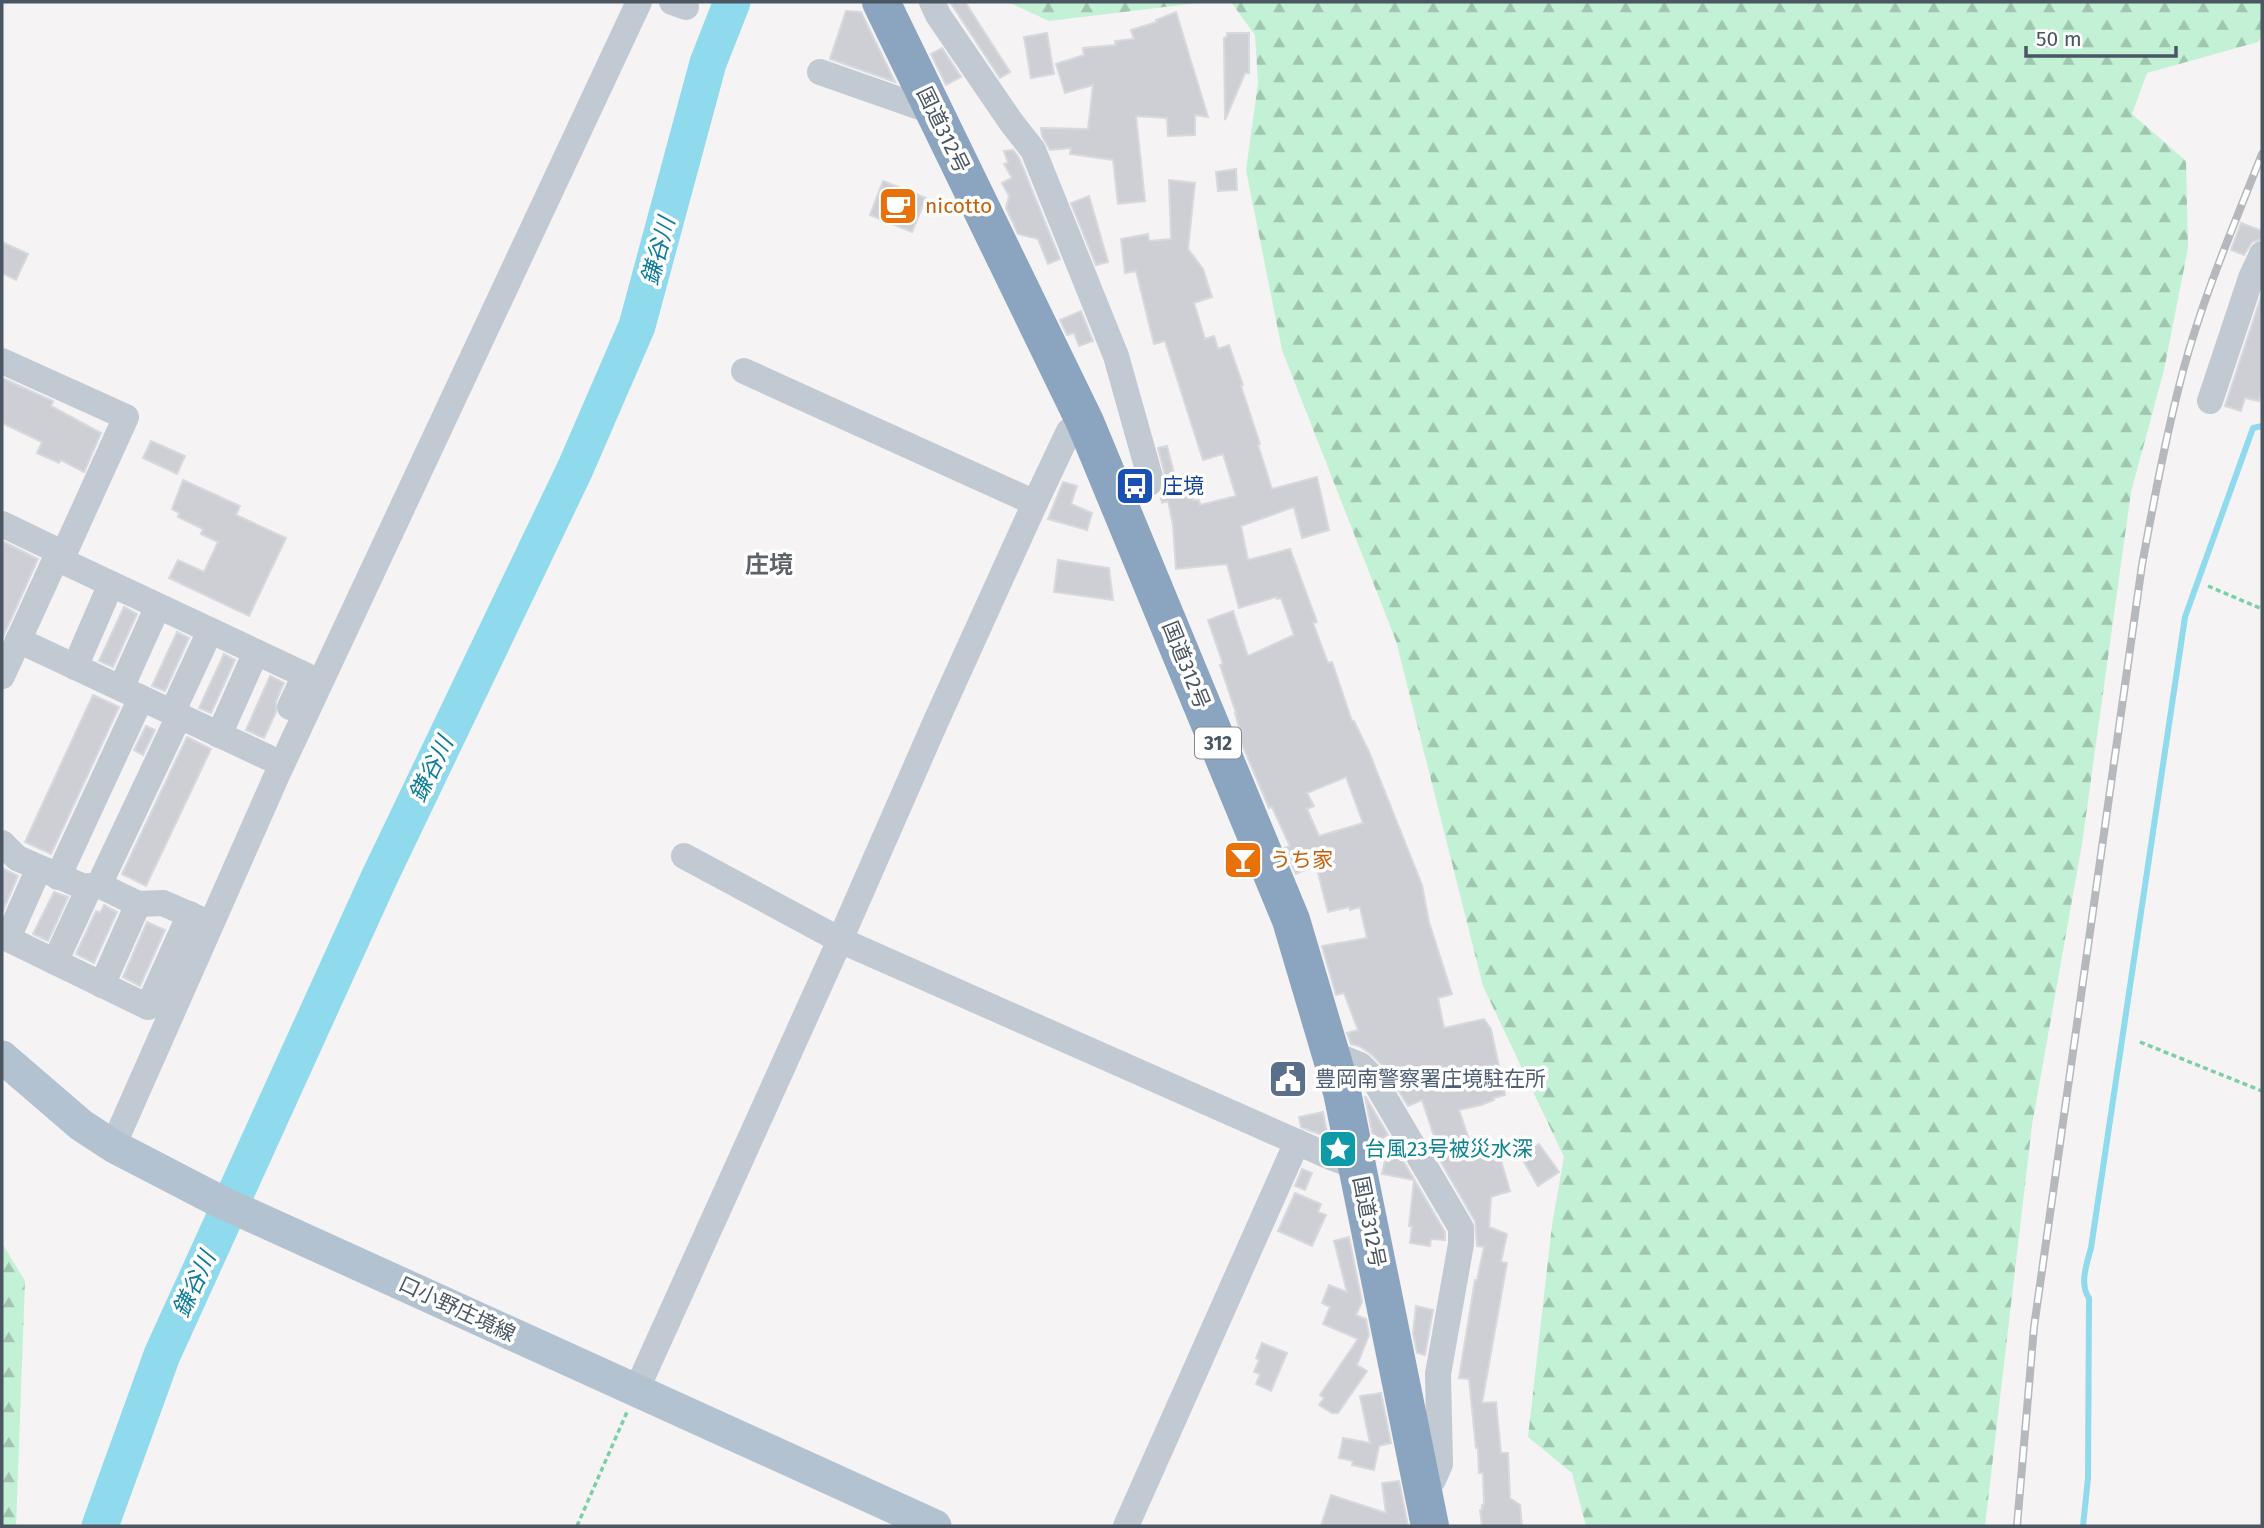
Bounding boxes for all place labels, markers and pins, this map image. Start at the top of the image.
cafe icon: nicotto [877,185,919,227]
place label: nicotto [925,193,992,219]
bus stop icon: 庄境 [1114,465,1156,507]
place label: 庄境 [1162,473,1204,499]
bar icon: うち家 [1222,839,1264,881]
place label: うち家 [1270,847,1333,873]
public building icon: 豊岡南警察署庄境駐在所 [1267,1058,1309,1100]
place label: 豊岡南警察署庄境駐在所 [1315,1066,1546,1092]
place icon: 台風23号被災水深 [1317,1128,1359,1170]
place label: 台風23号被災水深 [1365,1136,1533,1162]

